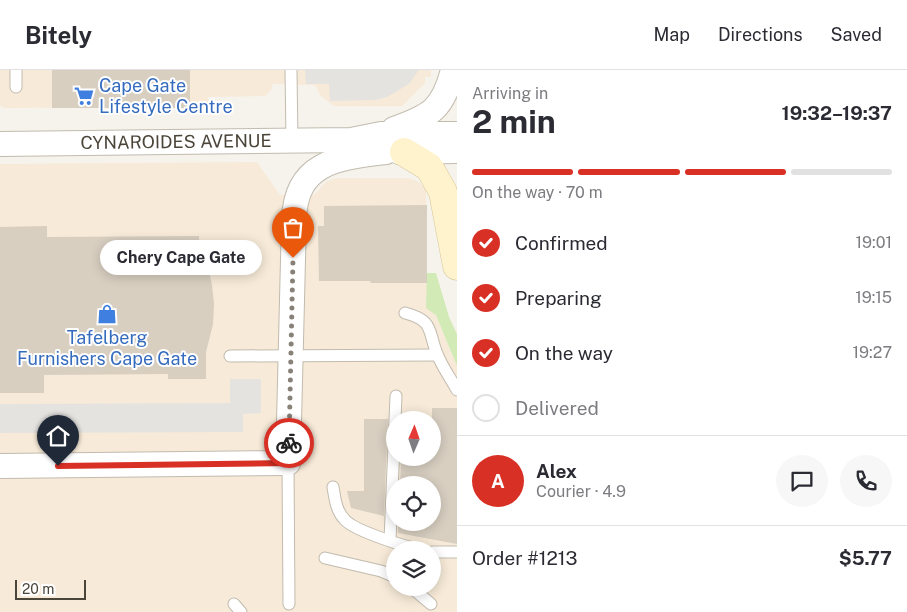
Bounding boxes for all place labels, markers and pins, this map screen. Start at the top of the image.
place label: Cape Gate Lifestyle Centre [99,75,233,117]
supermarket icon: Cape Gate Lifestyle Centre [73,85,95,107]
pin [272,207,314,258]
callout: Chery Cape Gate [100,240,263,276]
shop icon: Tafelberg Furnishers Cape Gate [96,303,118,325]
place label: Tafelberg Furnishers Cape Gate [17,327,197,369]
pin [37,415,79,466]

